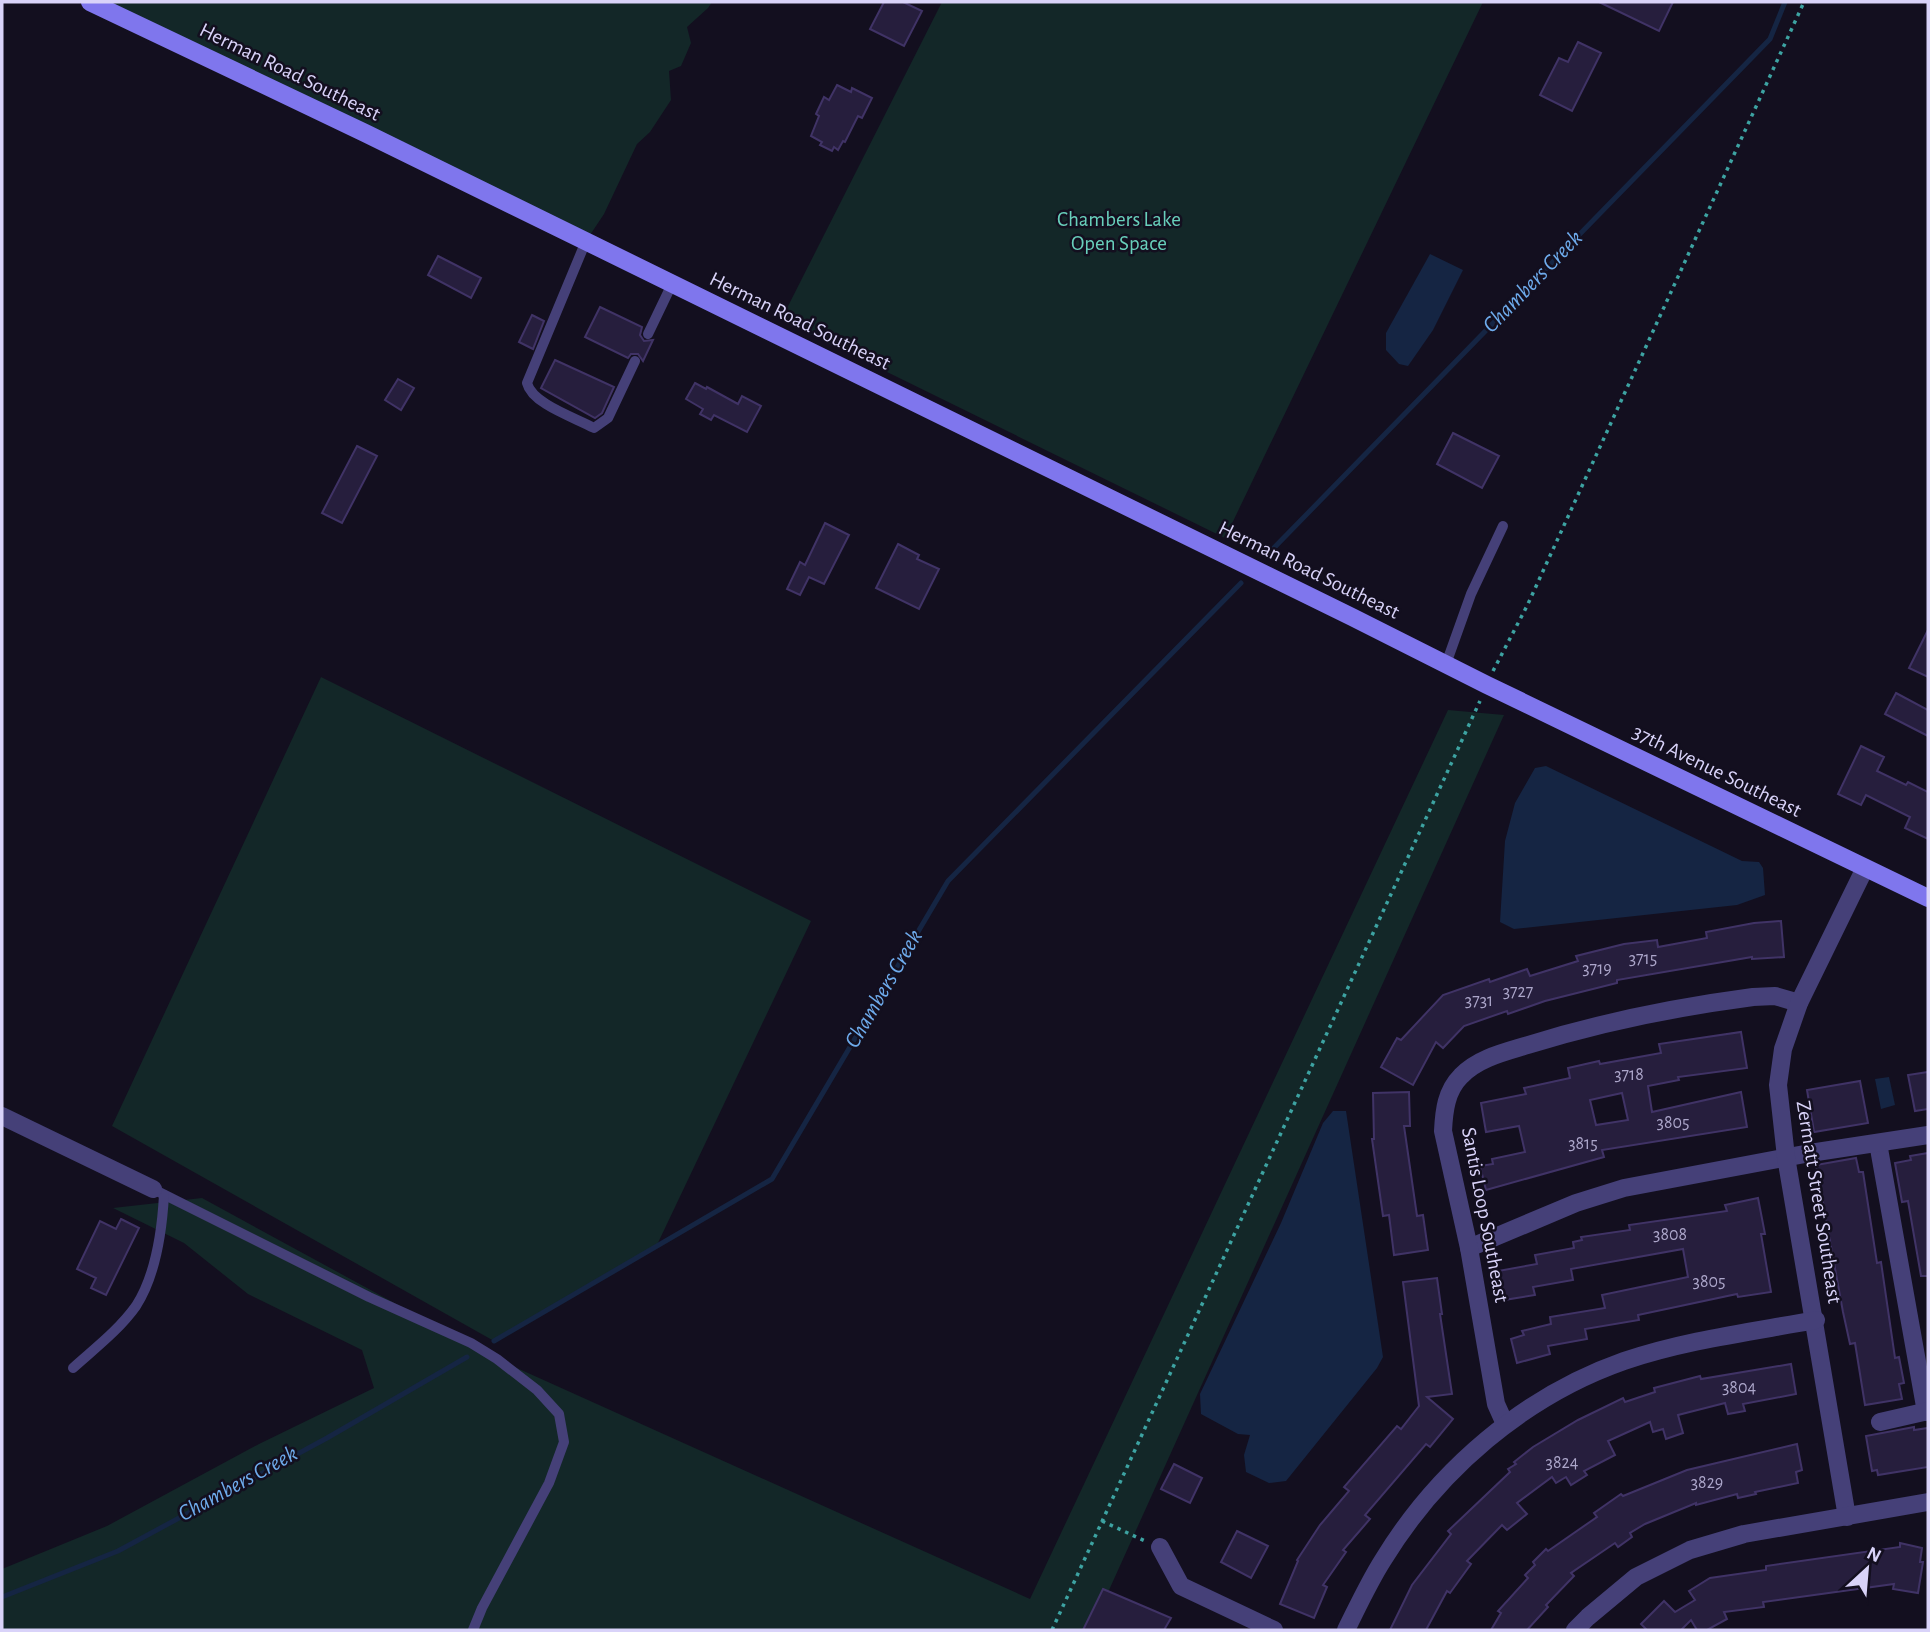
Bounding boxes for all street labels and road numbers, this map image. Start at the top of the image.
street label: Herman Road Southeast [196,19,384,125]
street label: Herman Road Southeast [706,268,894,374]
street label: Herman Road Southeast [1215,517,1403,623]
street label: 37th Avenue Southeast [1629,721,1805,821]
street label: Zermatt Street Southeast [1793,1099,1845,1305]
street label: Santis Loop Southeast [1458,1126,1512,1305]

